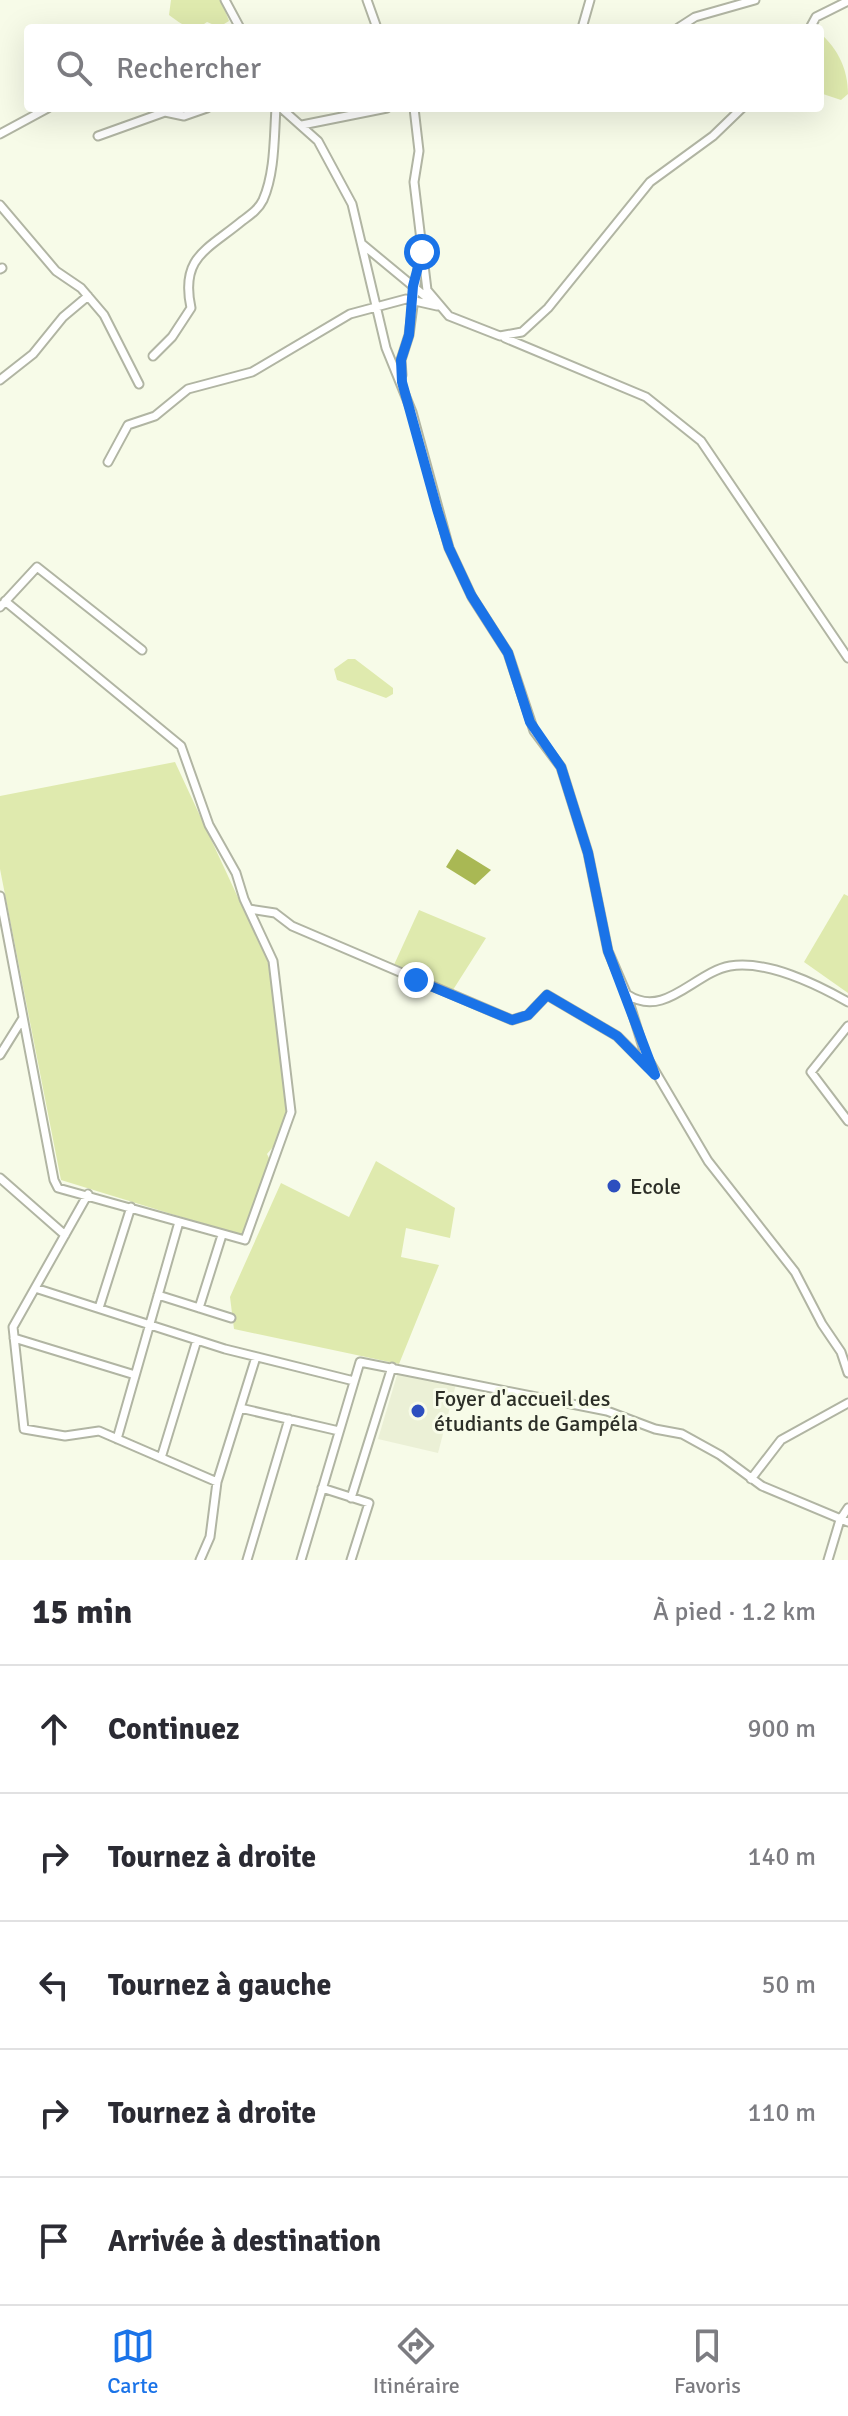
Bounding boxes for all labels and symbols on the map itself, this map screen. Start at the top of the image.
route start [404,234,440,270]
route end [398,962,434,998]
place label: Ecole [630,1173,681,1200]
marker: Ecole [605,1177,623,1195]
place label: Foyer d'accueil des étudiants de Gampéla [434,1385,638,1437]
marker: Foyer d'accueil des étudiants de Gampéla [409,1402,427,1420]

